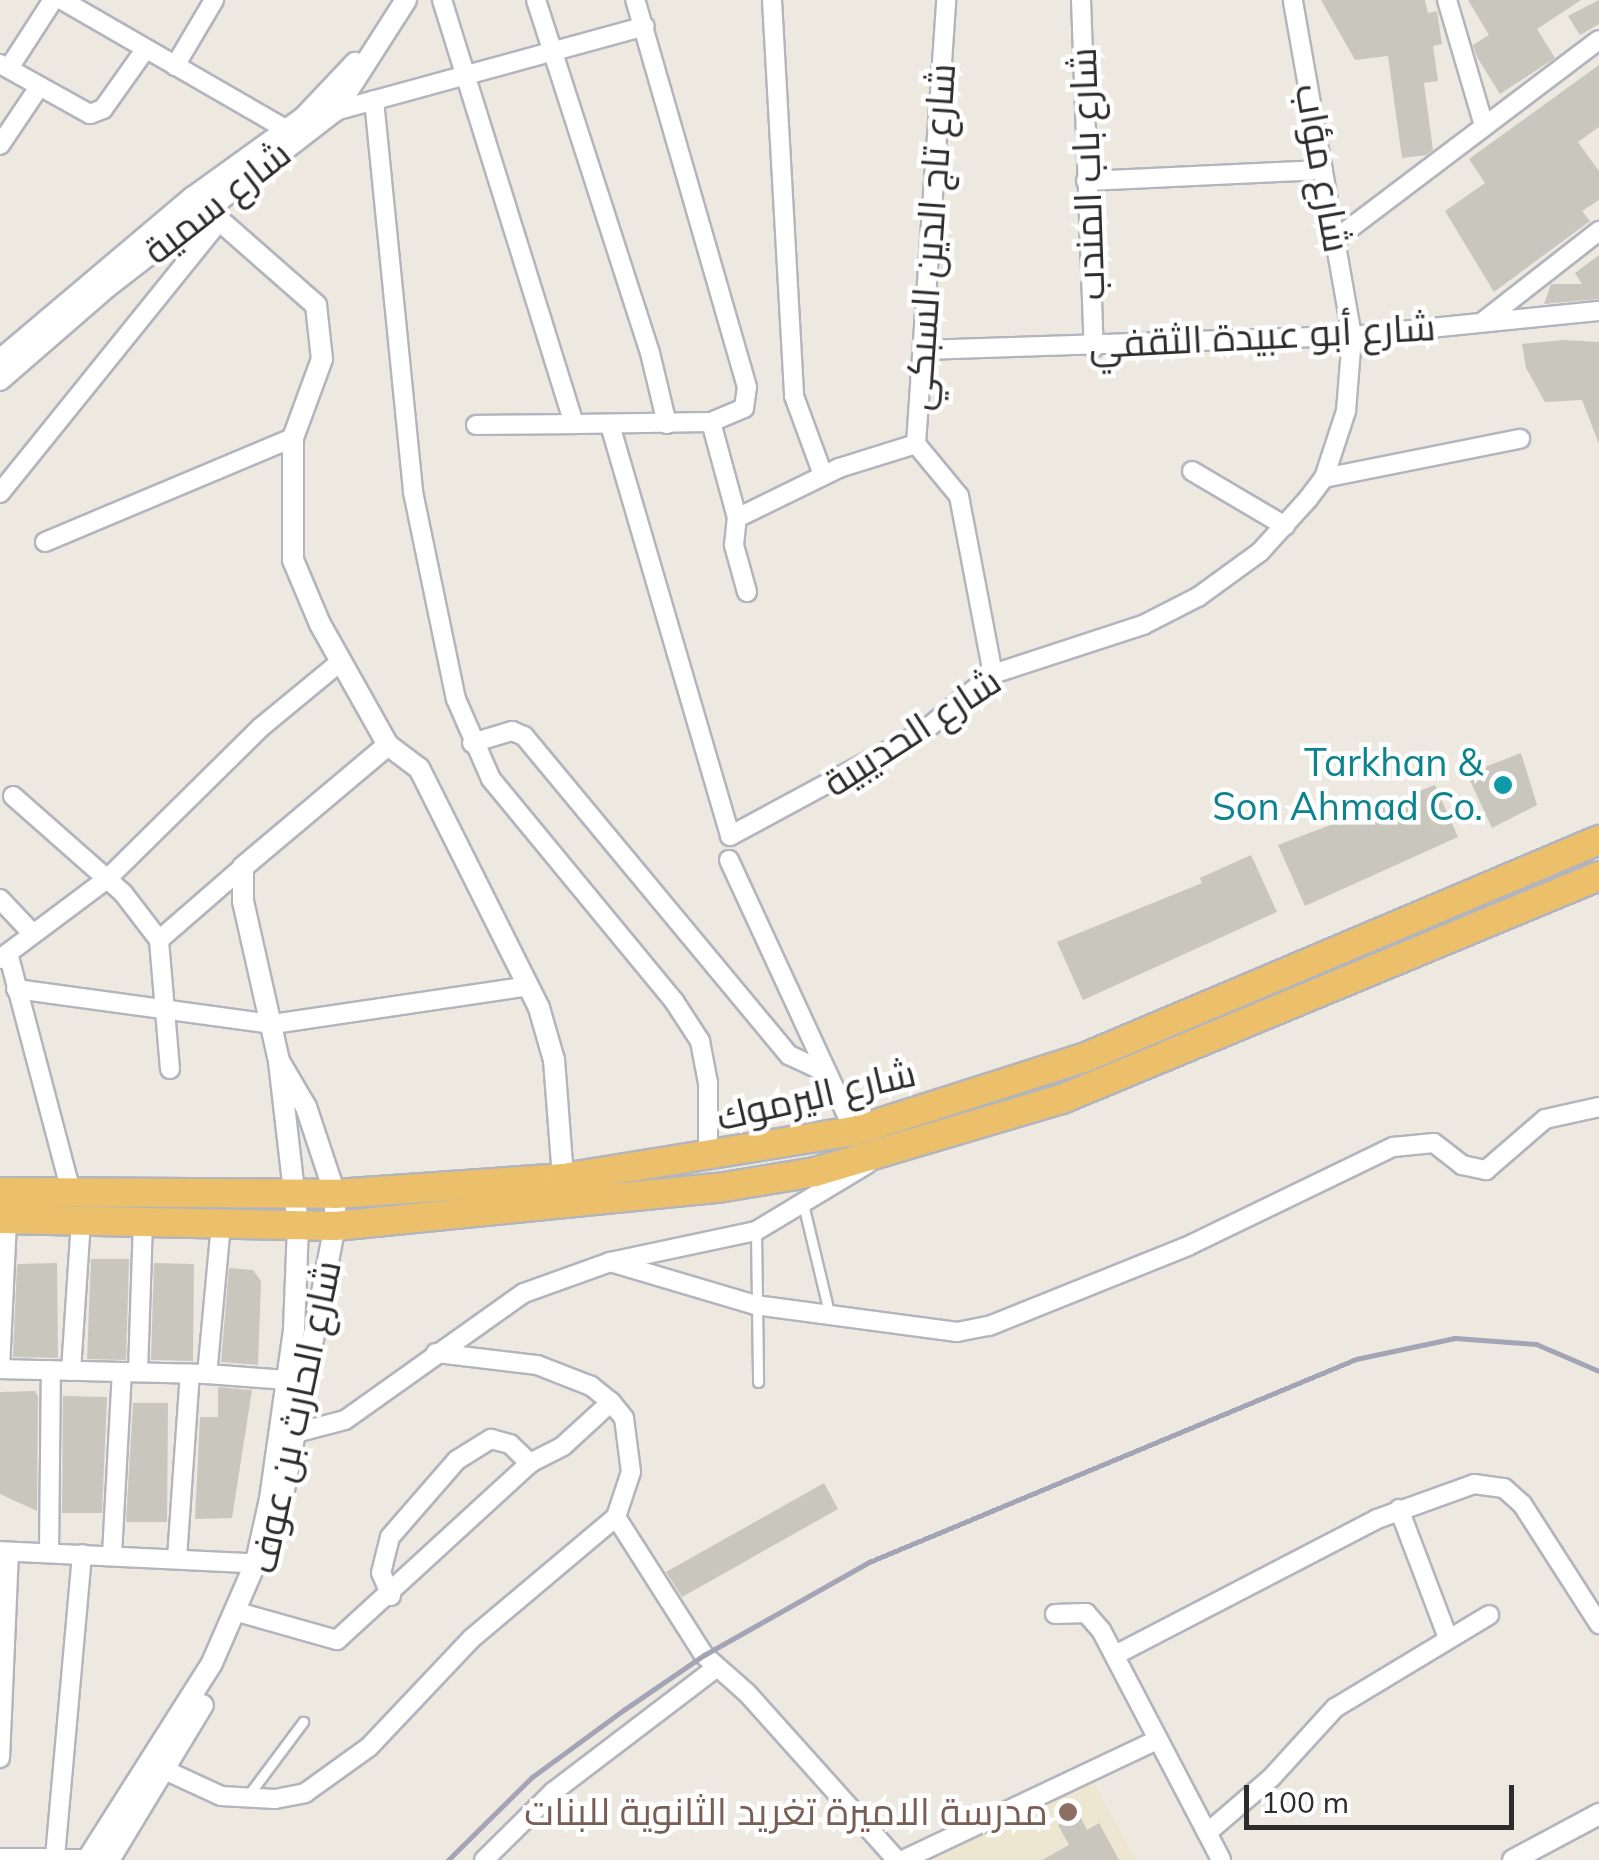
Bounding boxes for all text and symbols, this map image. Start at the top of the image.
street label: شارع باب المندب [1060,47,1114,301]
street label: شارع تاج الدين السبكي [895,62,965,412]
street label: شارع مؤاب [1286,80,1360,256]
street label: شارع سمية [135,131,299,273]
street label: شارع أبو عبيدة الثقفي [1088,304,1436,368]
street label: شارع الحديبية [815,658,1009,806]
place label: Tarkhan & Son Ahmad Co. [1212,740,1483,829]
marker: Tarkhan & Son Ahmad Co. [1492,774,1514,796]
street label: شارع اليرموك [712,1050,920,1140]
street label: شارع الحارث بن عوف [240,1256,350,1578]
scale bar [1249,1765,1519,1827]
text: 100 m [1261,1783,1349,1821]
place label: مدرسة الاميرة تغريد الثانوية للبنات [524,1789,1048,1835]
marker: مدرسة الاميرة تغريد الثانوية للبنات [1057,1801,1079,1823]

